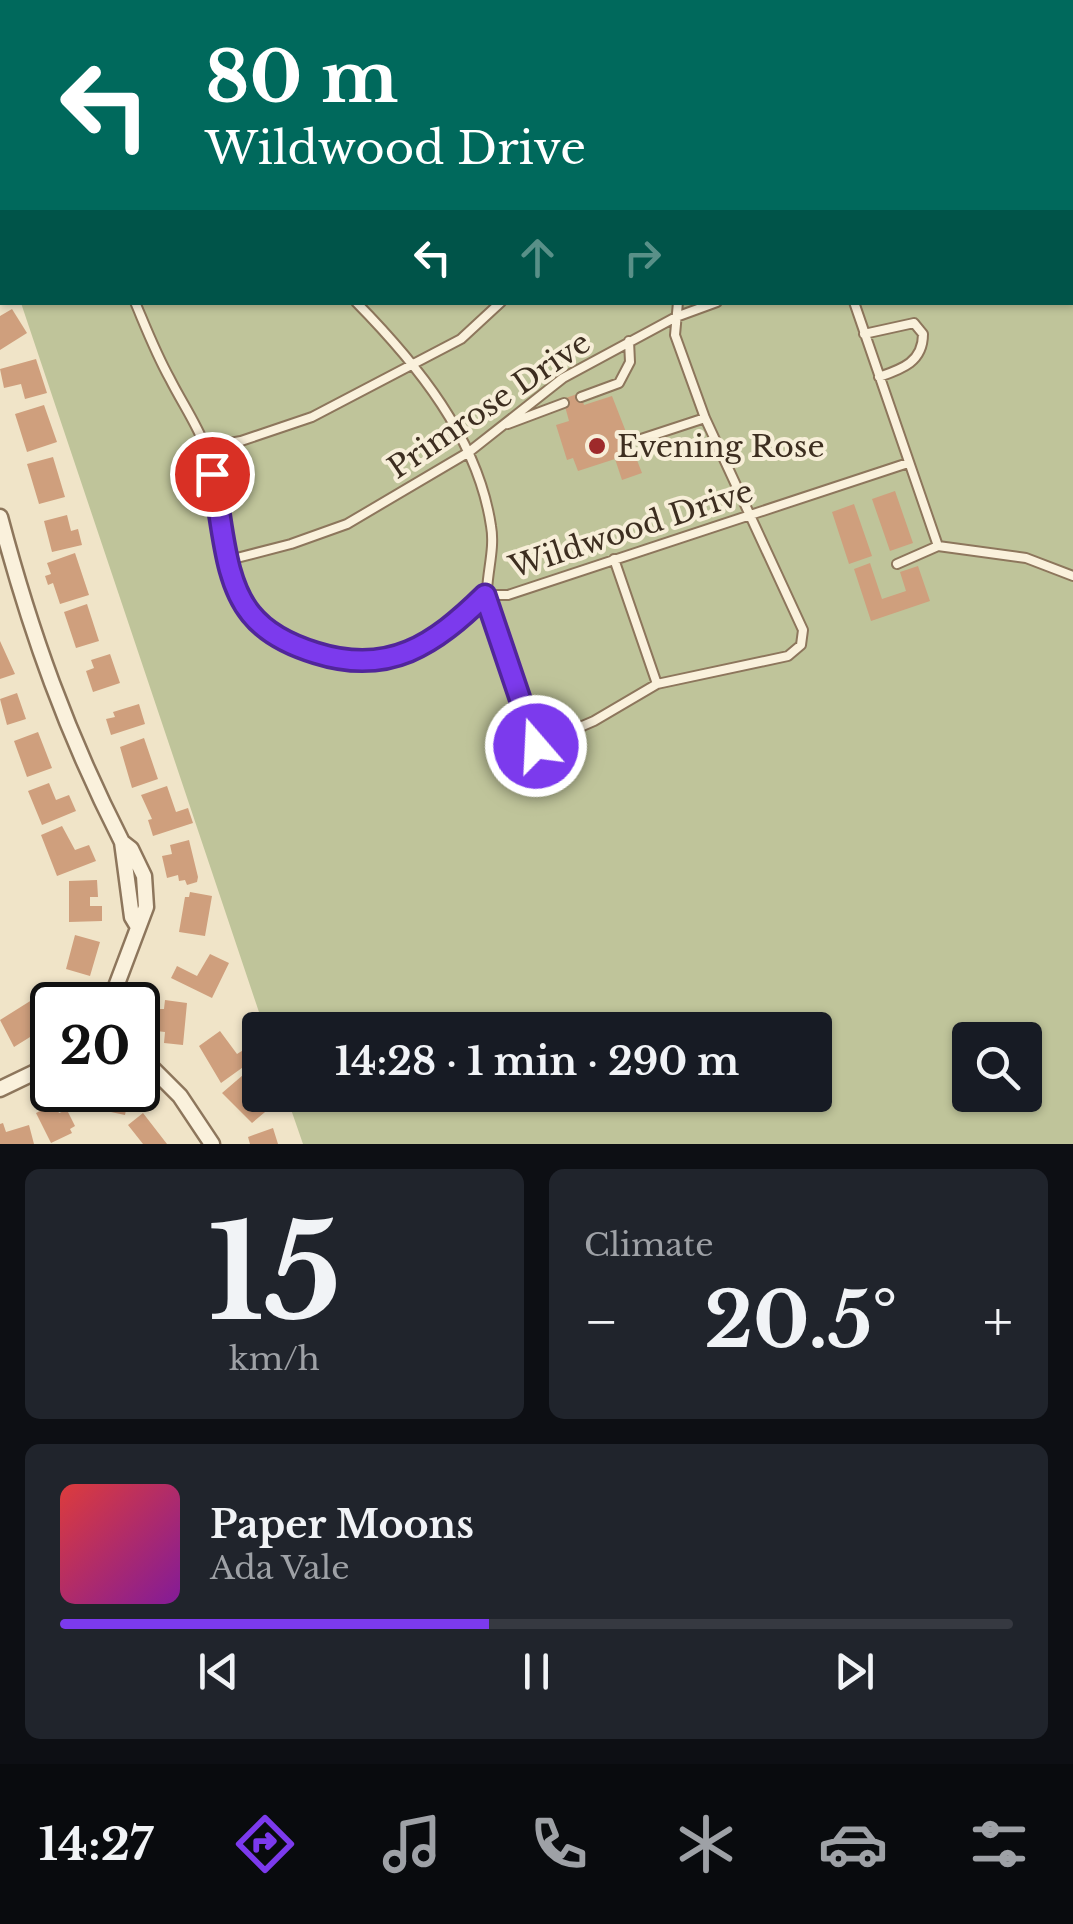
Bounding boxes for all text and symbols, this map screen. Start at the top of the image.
text: 80 m [205,34,398,121]
icon: left [40,40,170,170]
text: Wildwood Drive [205,120,586,176]
icon: left [405,230,460,285]
icon: ahead [510,230,565,285]
icon: right [615,230,670,285]
street label: Primrose Drive [381,324,597,486]
place label: Evening Rose [617,428,825,465]
pin [170,432,255,517]
marker: Evening Rose [586,435,608,457]
icon: arrive [185,447,240,502]
street label: Wildwood Drive [504,472,757,586]
position arrow [484,694,588,798]
speed limit sign: 20 [30,982,160,1112]
map controls [952,1022,1042,1112]
button: search [952,1022,1042,1112]
text: 14:28 · 1 min · 290 m [335,1038,739,1085]
text: 15 [207,1193,342,1354]
text: Climate [584,1225,713,1265]
text: 20.5° [704,1274,897,1367]
text: − [584,1288,619,1356]
text: + [983,1288,1013,1356]
text: km/h [229,1339,320,1379]
text: Paper Moons [210,1501,474,1548]
text: Ada Vale [210,1548,350,1588]
icon: previous [191,1644,246,1699]
icon: pause [509,1644,564,1699]
icon: next [827,1644,882,1699]
icon: directions [230,1809,300,1879]
icon: music [377,1809,447,1879]
icon: phone [524,1809,594,1879]
icon: climate [671,1809,741,1879]
icon: car [818,1809,888,1879]
icon: filters [964,1809,1034,1879]
text: 14:27 [38,1816,153,1872]

